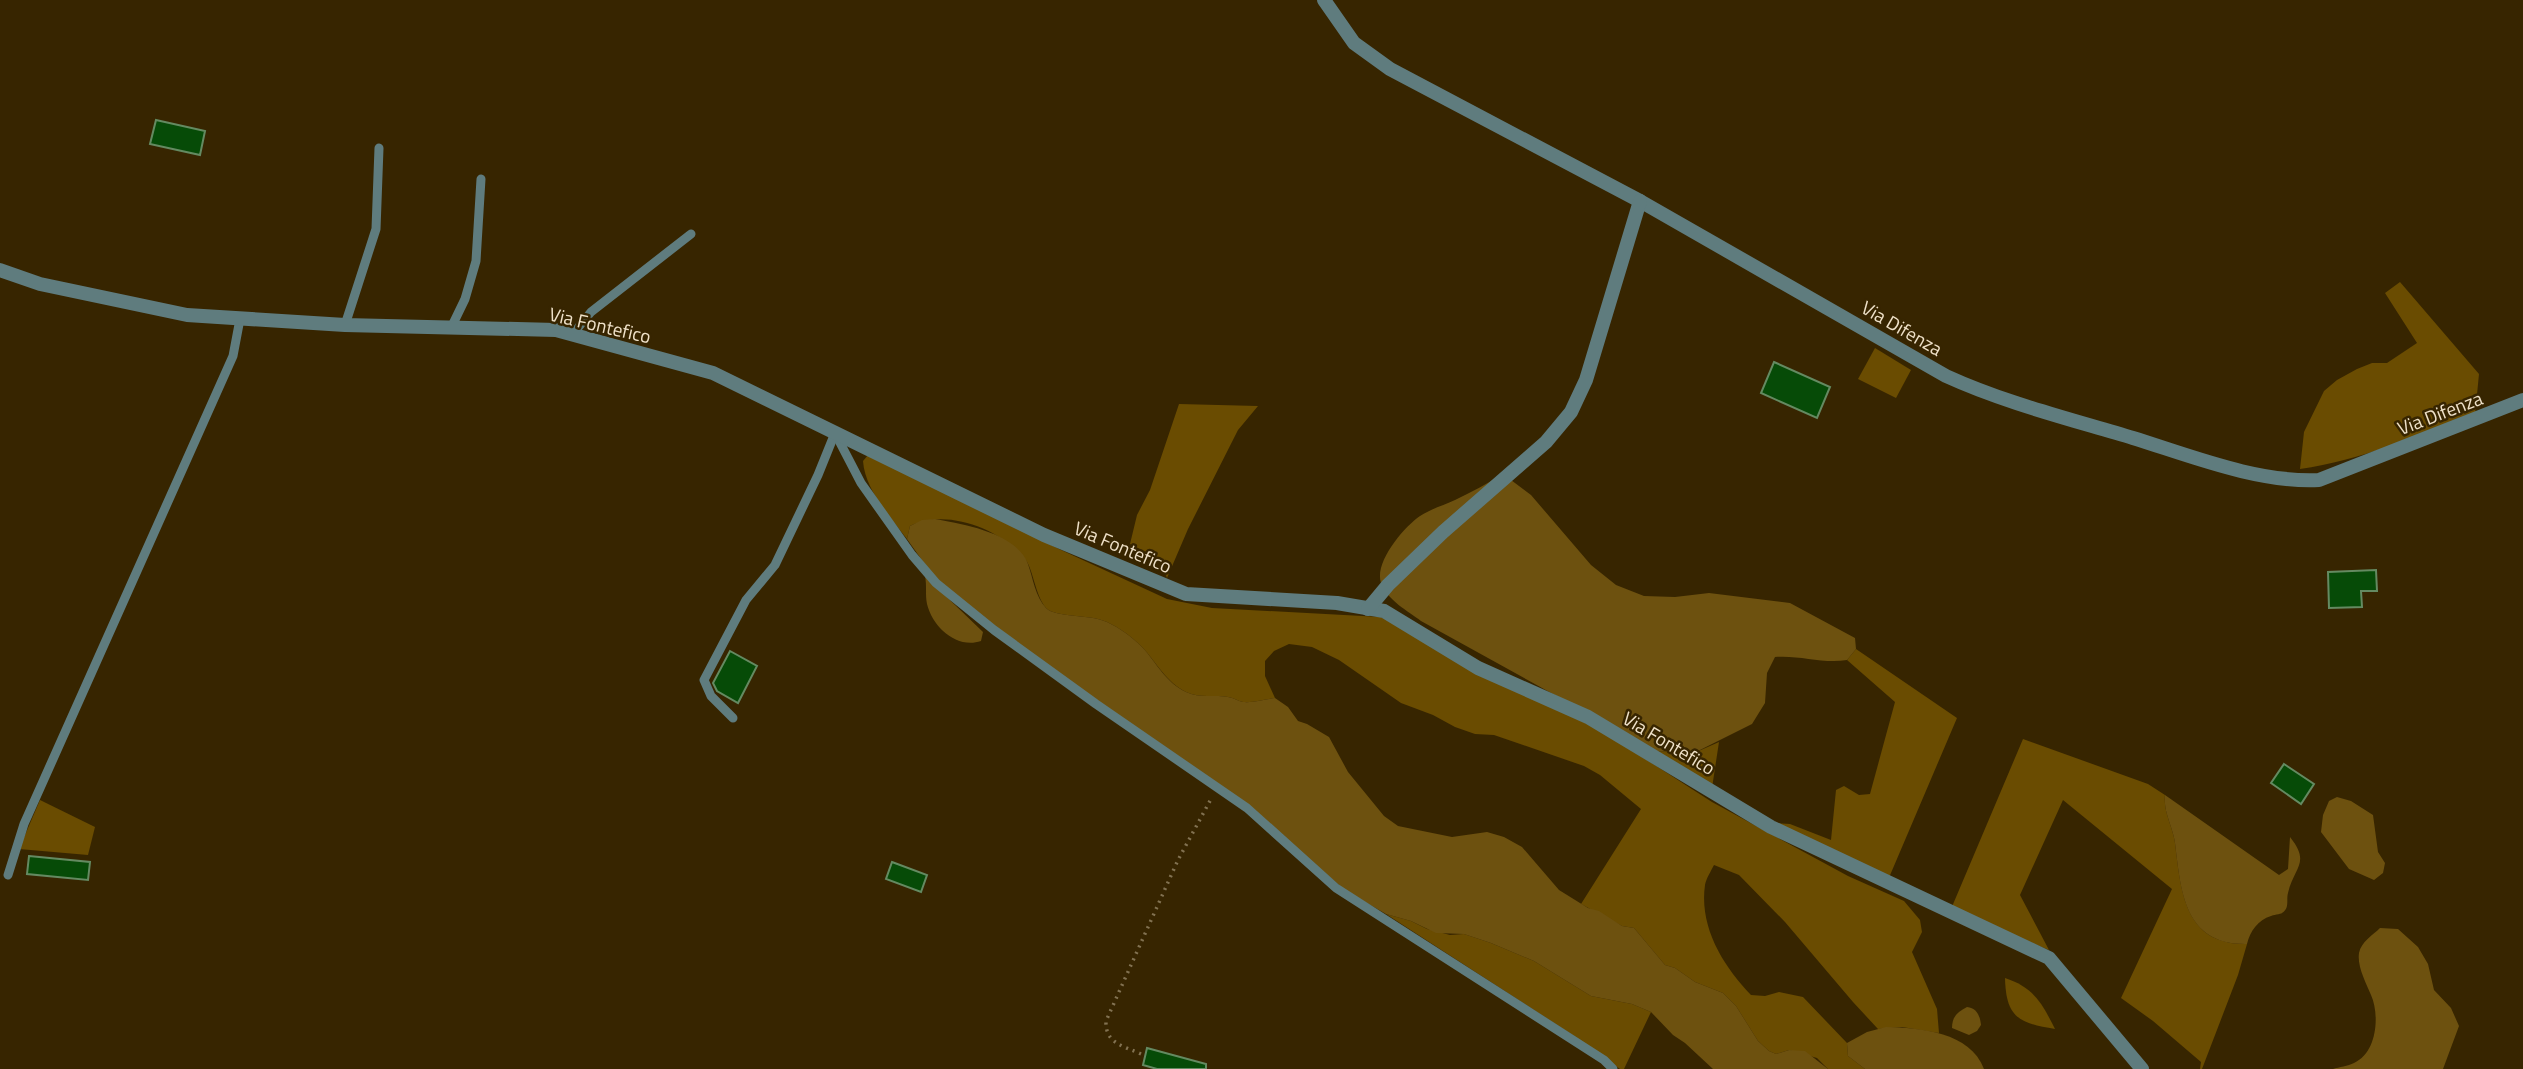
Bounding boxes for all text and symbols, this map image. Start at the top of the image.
street label: Via Difenza [1856,293,1949,363]
street label: Via Fontefico [546,299,654,350]
street label: Via Difenza [2393,383,2487,442]
street label: Via Fontefico [1070,513,1177,580]
street label: Via Fontefico [1617,703,1721,782]

